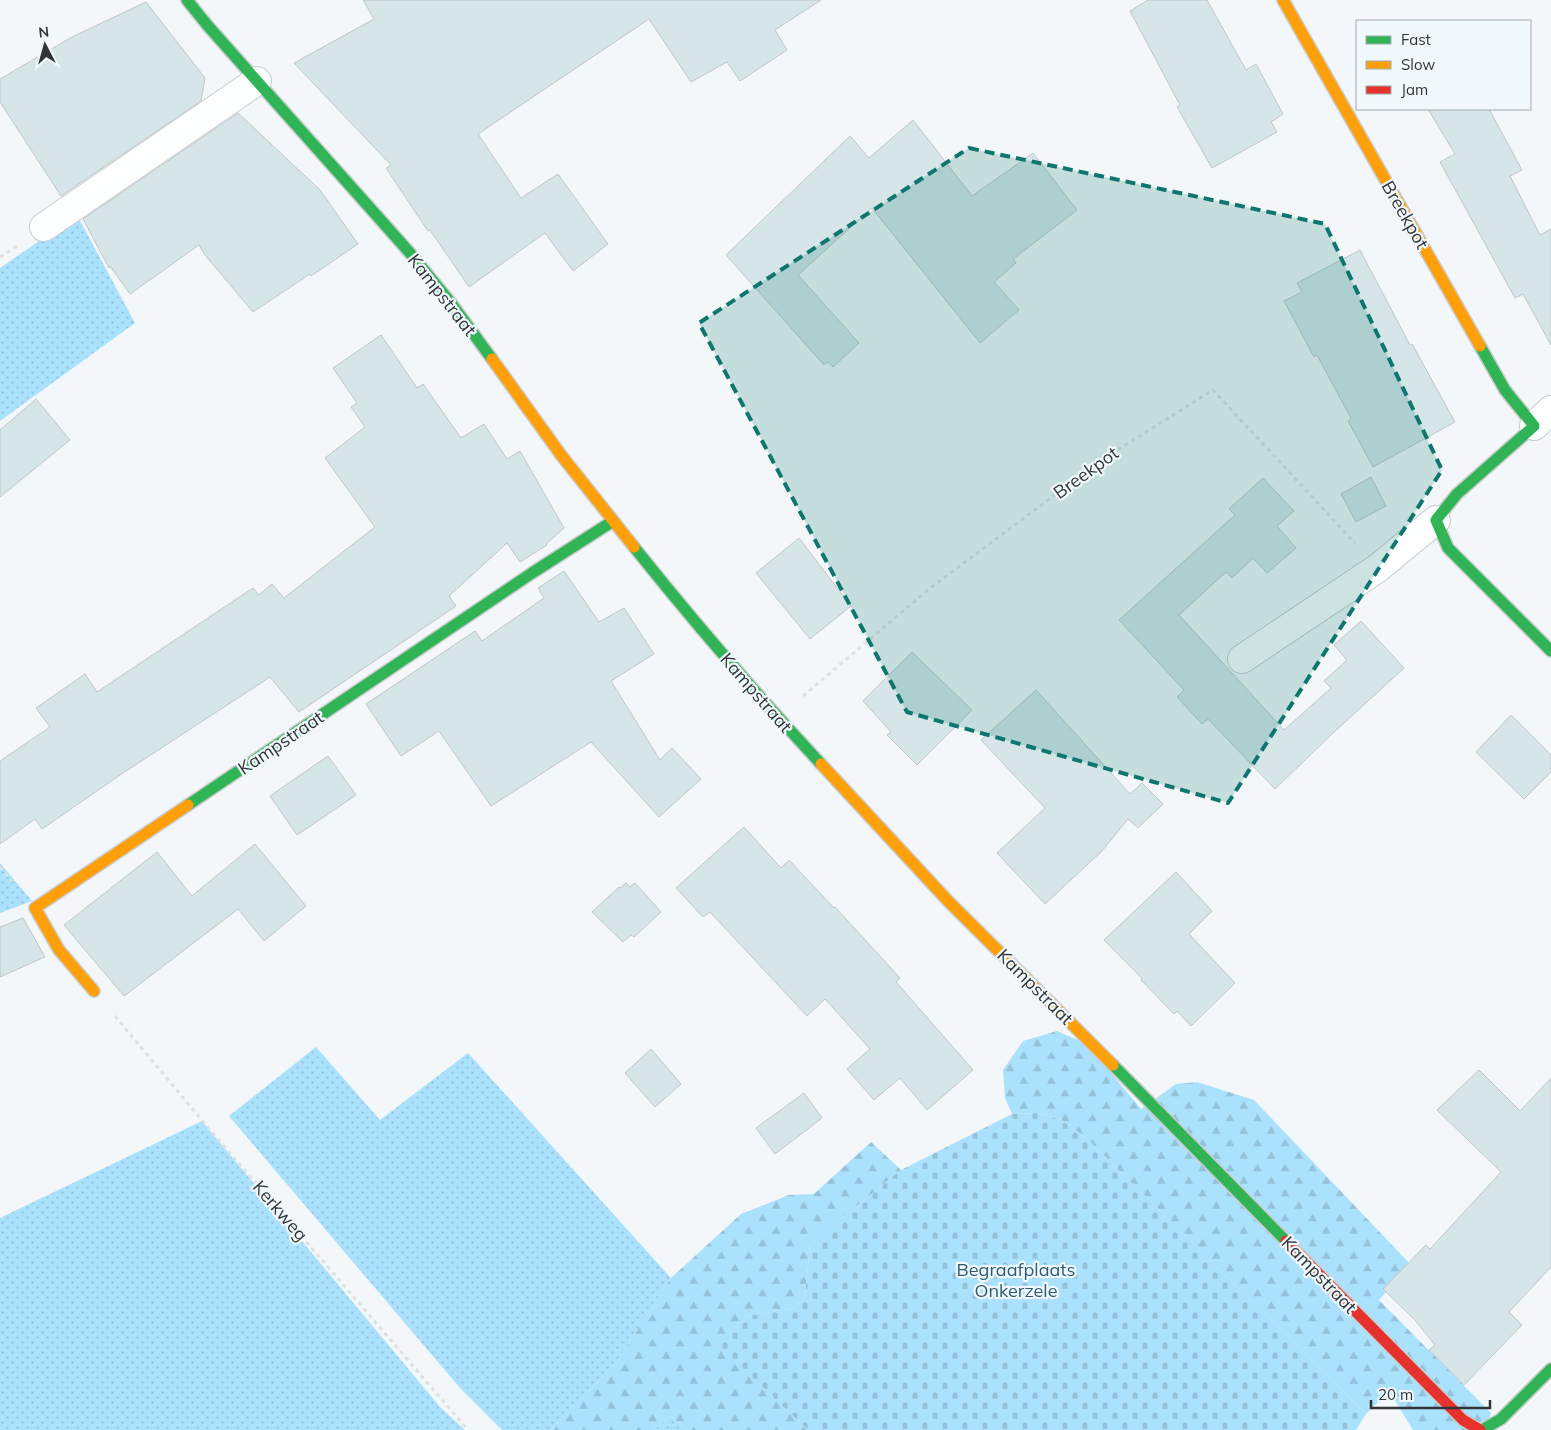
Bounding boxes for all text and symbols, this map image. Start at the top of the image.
north arrow [20,20,70,70]
legend [1356,20,1531,110]
text: N [37,23,50,42]
text: Fast [1401,30,1431,49]
text: Slow [1401,55,1435,74]
text: Jam [1401,80,1428,99]
street label: Breekpot [1377,177,1434,253]
street label: Kampstraat [403,249,482,341]
street label: Breekpot [1049,441,1123,504]
street label: Kampstraat [715,648,797,737]
street label: Kampstraat [234,706,328,780]
street label: Kampstraat [992,944,1078,1030]
street label: Kerkweg [248,1176,313,1246]
street label: Kampstraat [1277,1231,1362,1318]
park label: Begraafplaats Onkerzele [957,1258,1076,1302]
scale bar [1371,1378,1490,1410]
text: 20 m [1378,1385,1413,1404]

